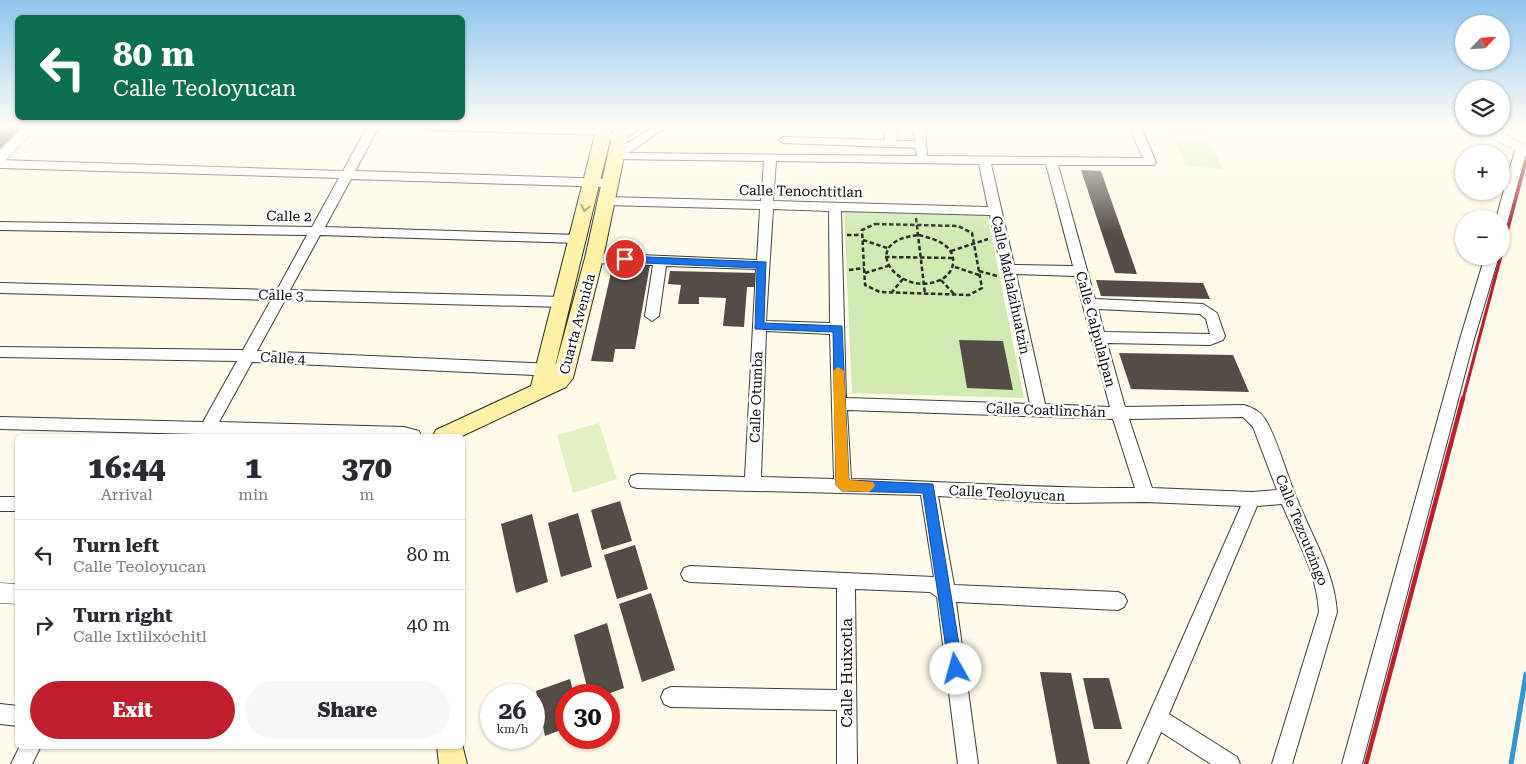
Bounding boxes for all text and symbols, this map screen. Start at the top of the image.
north arrow [1455,15,1510,70]
map controls [1455,15,1510,265]
text: 80 m [113,34,195,75]
icon: left [30,35,95,100]
text: Calle Teoloyucan [113,76,296,101]
button: layers [1455,80,1510,135]
button: + [1455,145,1510,200]
street label: Calle Tenochtitlan [739,182,863,200]
one-way arrow [580,204,591,212]
street label: Calle 2 [266,208,312,224]
button: − [1455,210,1510,265]
street label: Calle Matlalzihuatzin [988,214,1034,356]
pin [604,238,646,280]
icon: arrive [611,245,639,273]
street label: Calle Calpulalpan [1073,269,1119,389]
street label: Cuarta Avenida [556,271,598,376]
street label: Calle 3 [258,287,304,303]
street label: Calle 4 [260,349,306,367]
street label: Calle Otumba [746,350,766,443]
street label: Calle Coatlinchán [986,400,1106,420]
text: 16:44 [88,450,165,485]
text: 1 [245,450,262,485]
text: 370 [341,450,392,485]
street label: Calle Tezcutzingo [1272,472,1332,588]
street label: Calle Teoloyucan [948,482,1066,504]
text: Arrival [101,485,153,504]
text: min [238,485,268,504]
text: m [359,485,374,504]
text: Turn left [73,534,159,557]
icon: left [30,541,58,569]
text: 80 m [407,543,450,566]
text: Calle Teoloyucan [73,557,206,576]
text: Turn right [73,604,173,627]
icon: right [30,611,58,639]
text: 40 m [407,613,450,636]
street label: Calle Huixotla [837,618,856,728]
text: Calle Ixtlilxóchitl [73,627,207,646]
position arrow [929,642,981,694]
button: Exit [30,681,235,739]
button: Share [245,681,450,739]
speed limit sign: 30 [555,684,620,749]
text: 26 [498,696,527,725]
text: km/h [496,722,529,736]

